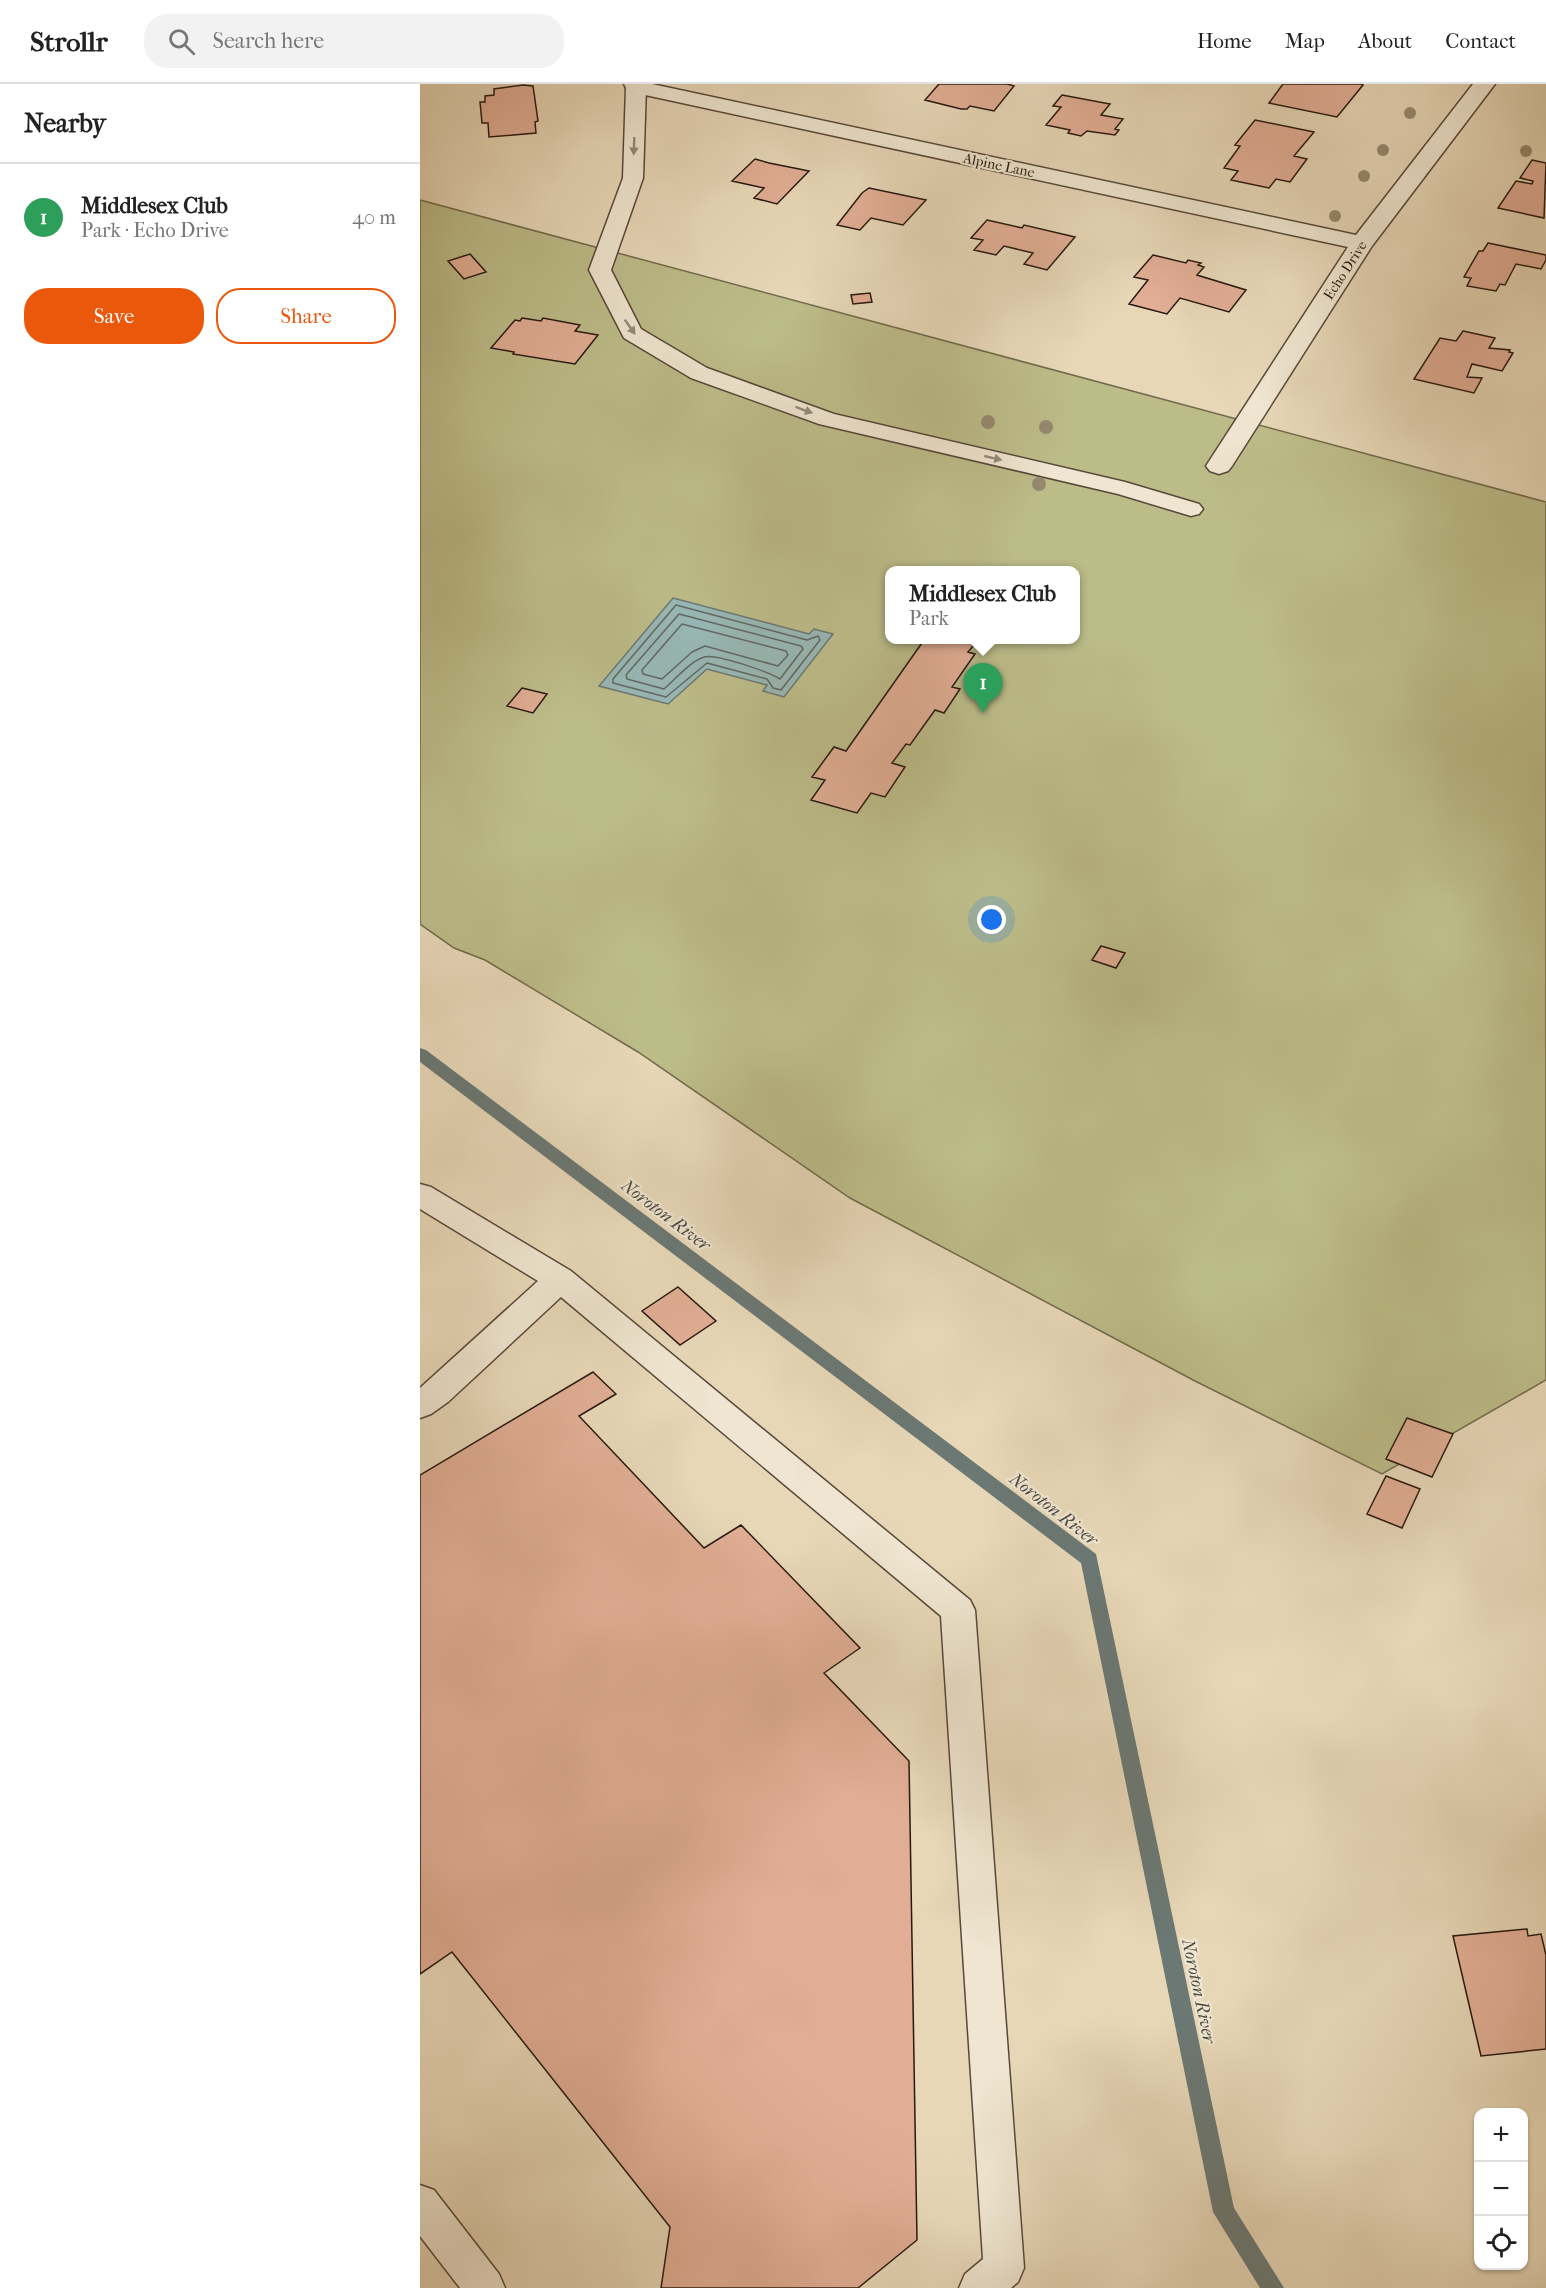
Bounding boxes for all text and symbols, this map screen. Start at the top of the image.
search box [144,14,564,68]
text: Strollr [30,25,108,58]
icon: search [165,25,198,58]
text: Search here [213,28,324,54]
text: Home [1197,29,1252,53]
text: Map [1285,29,1325,53]
text: About [1358,29,1412,53]
text: Contact [1445,29,1516,53]
text: Nearby [24,108,106,139]
one-way arrow [629,136,639,155]
street label: Alpine Lane [961,149,1036,181]
text: Middlesex Club [81,193,228,219]
text: 1 [40,206,47,229]
text: 40 m [352,206,396,229]
text: Park · Echo Drive [81,219,229,242]
street label: Echo Drive [1320,238,1371,303]
button: Save [24,288,204,344]
button: Share [216,288,396,344]
one-way arrow [624,319,636,335]
one-way arrow [795,406,813,416]
one-way arrow [984,453,1002,463]
popup [885,566,1080,644]
text: Middlesex Club [909,581,1056,607]
text: Park [909,607,949,630]
pin: 1 [964,664,1002,713]
your location [977,905,1006,934]
water label: Noroton River [616,1174,716,1257]
water label: Noroton River [1005,1468,1103,1552]
water label: Noroton River [1177,1936,1220,2047]
map controls [1474,2108,1528,2270]
button: + [1474,2108,1528,2162]
button: − [1474,2162,1528,2216]
button: locate [1474,2216,1528,2270]

